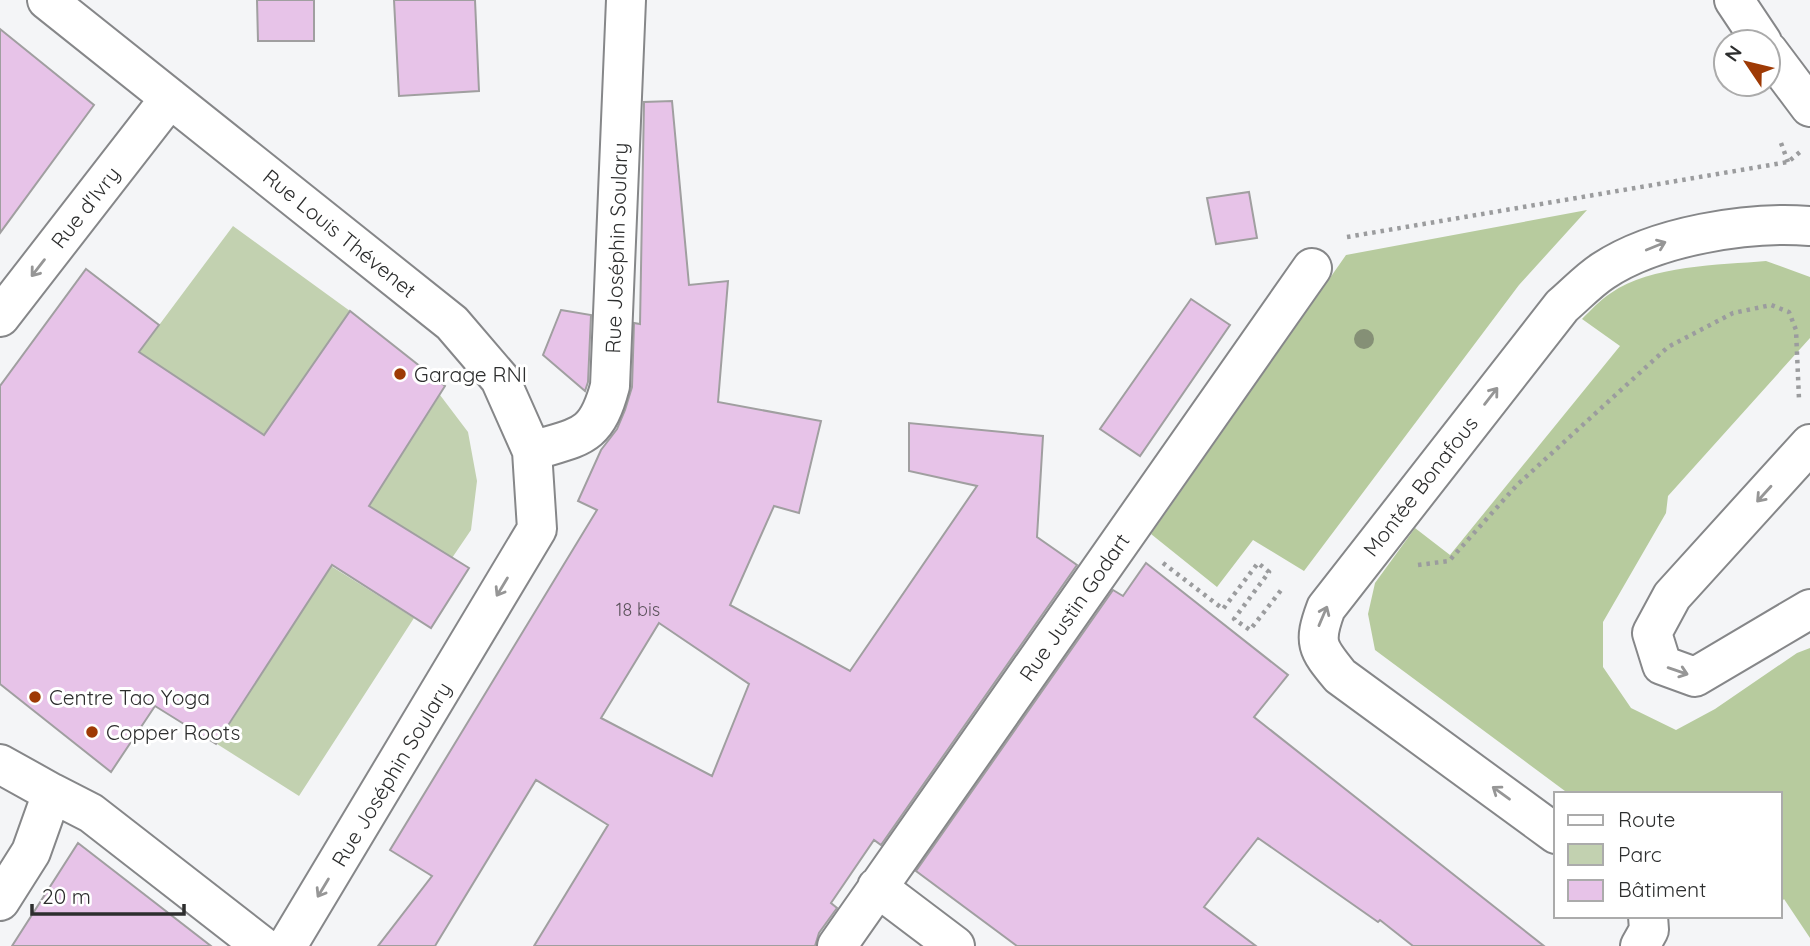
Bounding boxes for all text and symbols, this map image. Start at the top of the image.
north arrow [1712,28,1782,98]
text: N [1719,41,1747,66]
street label: Rue Joséphin Soulary [599,142,633,354]
street label: Rue d'Ivry [45,161,125,253]
street label: Rue Louis Thévenet [258,163,422,303]
one-way arrow [1644,239,1666,252]
one-way arrow [30,258,45,277]
place label: Garage RNI [414,361,527,387]
marker: Garage RNI [392,366,408,382]
one-way arrow [1483,388,1498,406]
street label: Montée Bonafous [1357,411,1483,561]
one-way arrow [1756,485,1772,503]
street label: Rue Justin Godart [1013,528,1135,686]
one-way arrow [495,577,509,597]
house number: 18 bis [616,598,660,621]
one-way arrow [1317,606,1330,627]
one-way arrow [1666,665,1688,678]
street label: Rue Joséphin Soulary [326,677,456,871]
place label: Centre Tao Yoga [49,684,210,710]
marker: Centre Tao Yoga [27,689,43,705]
place label: Copper Roots [106,719,240,745]
marker: Copper Roots [84,724,100,740]
one-way arrow [1492,786,1511,801]
legend [1554,792,1782,918]
text: Route [1618,806,1675,832]
text: Parc [1618,841,1662,867]
scale bar [32,872,184,916]
text: Bâtiment [1618,876,1706,902]
one-way arrow [315,877,329,897]
text: 20 m [42,883,91,909]

